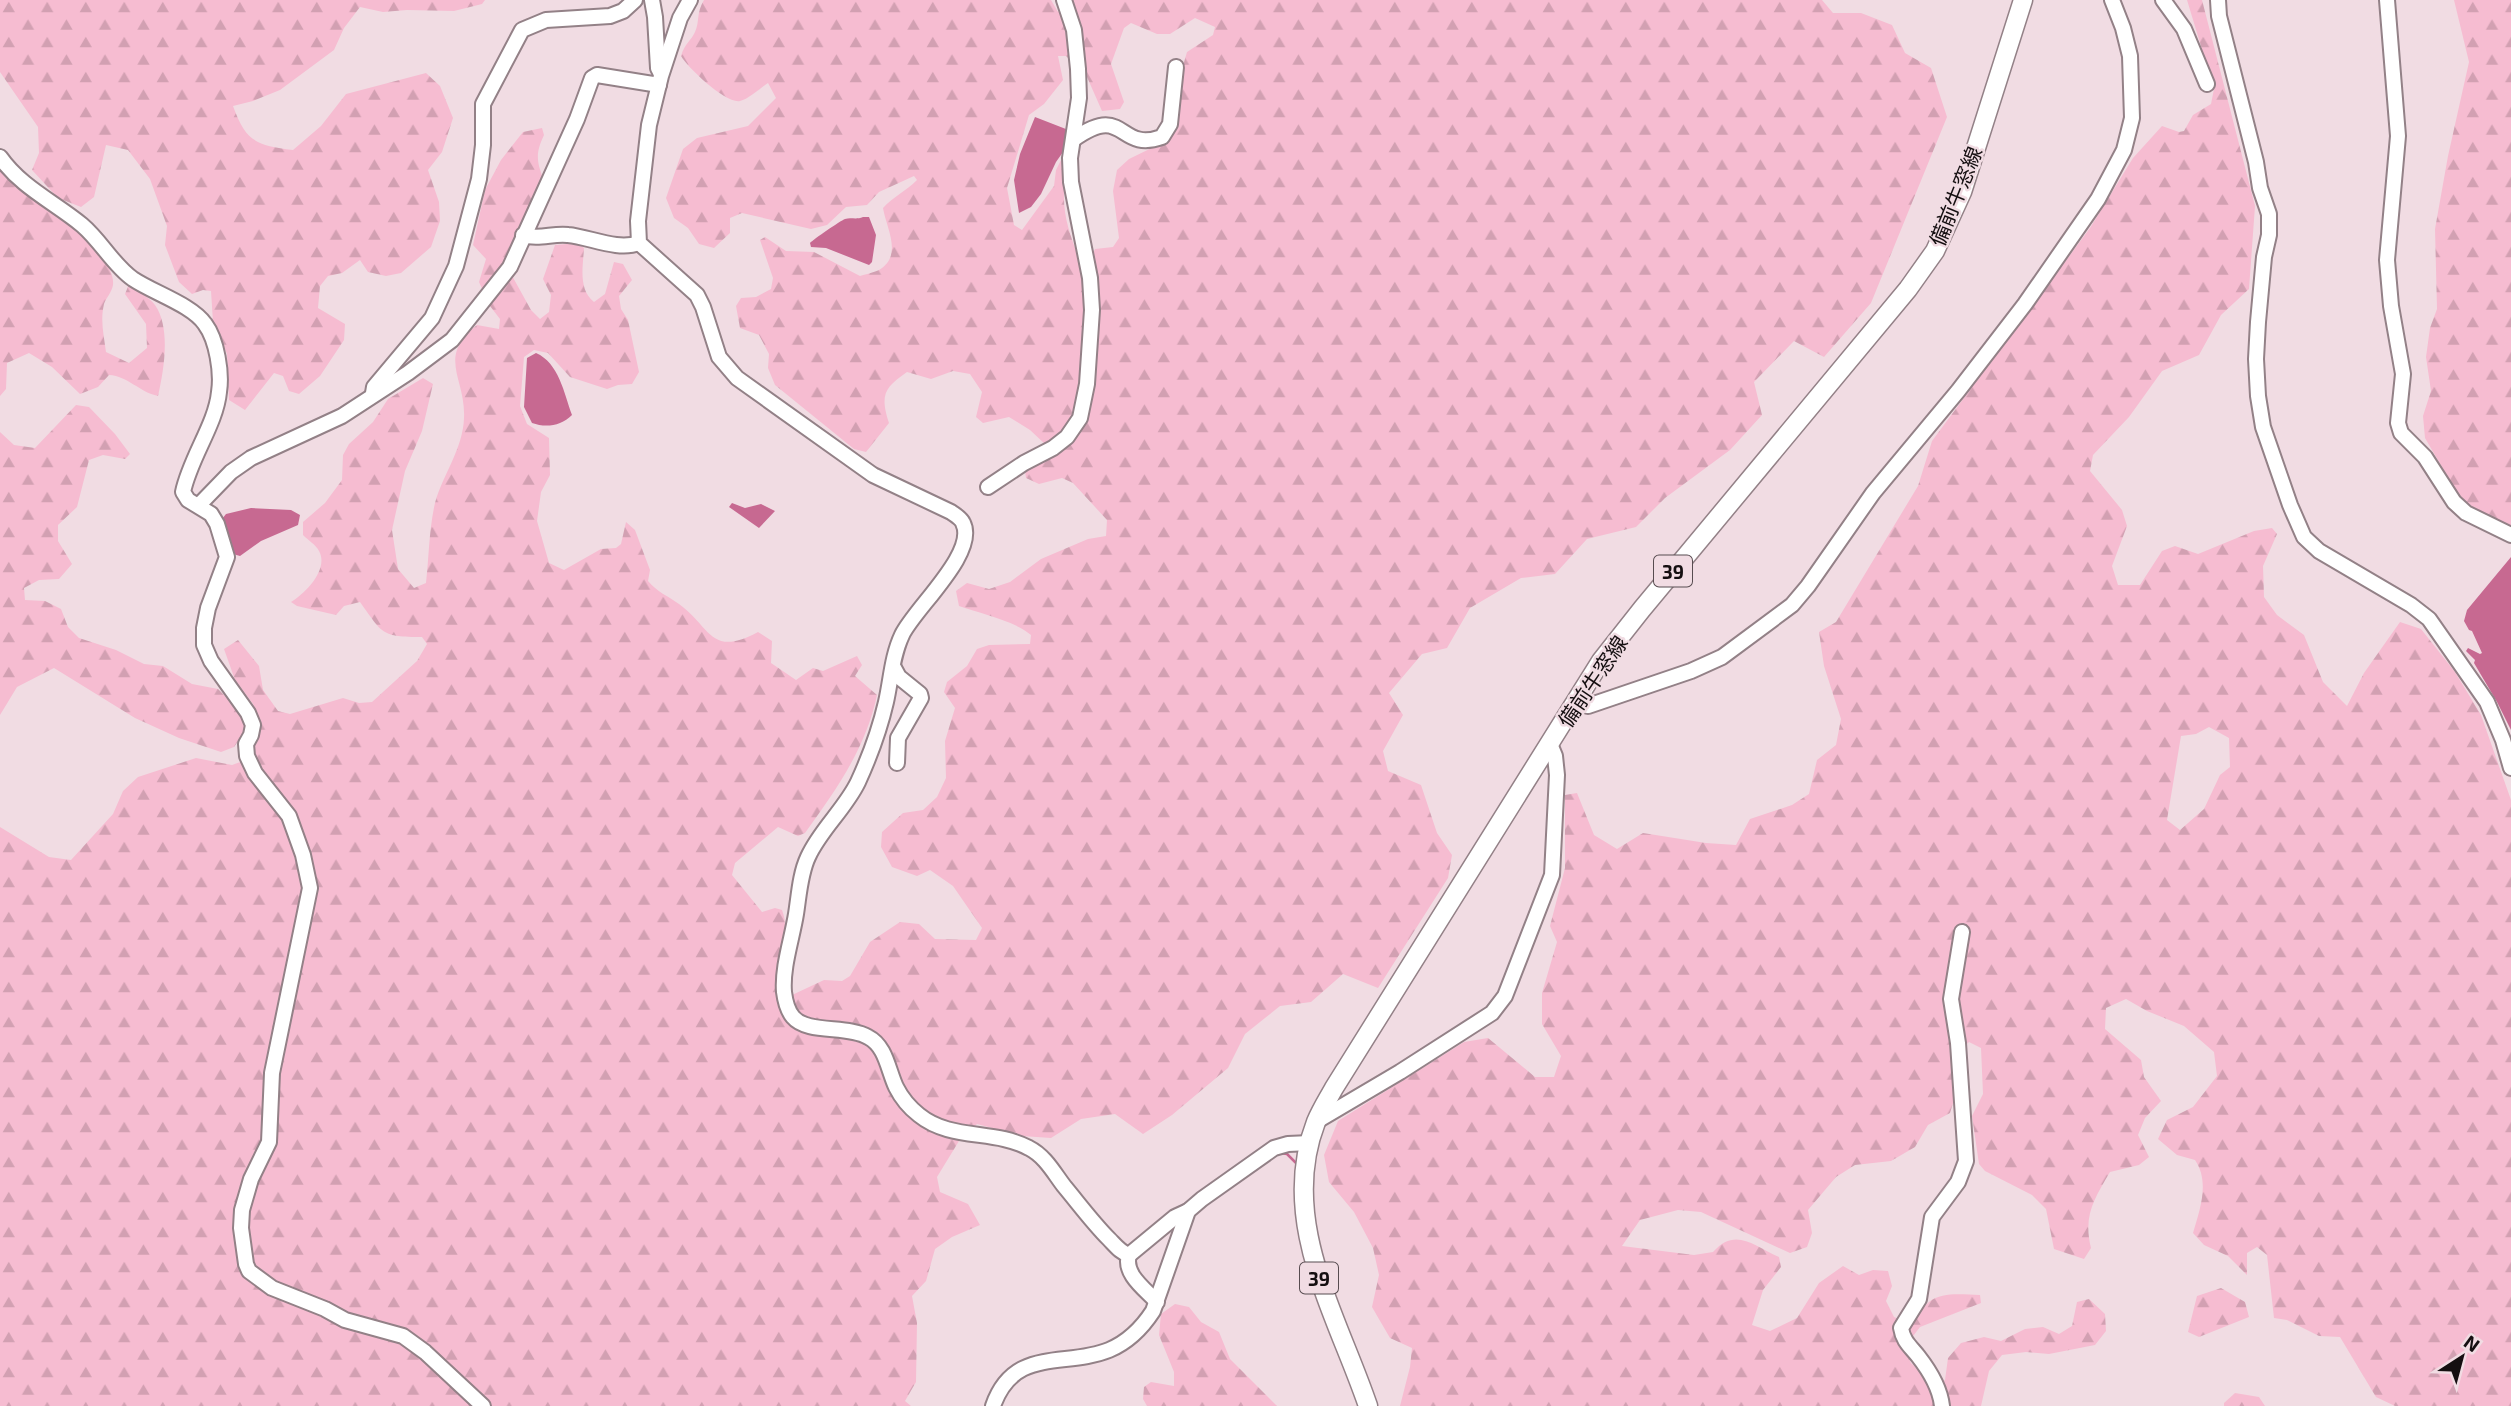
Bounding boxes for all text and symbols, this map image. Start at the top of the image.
street label: 備前牛窓線 [1924,143,1986,249]
road number: 39 [1654,556,1692,586]
street label: 備前牛窓線 [1552,630,1632,732]
road number: 39 [1300,1262,1338,1294]
north arrow [2427,1322,2497,1392]
text: N [2460,1330,2485,1356]

